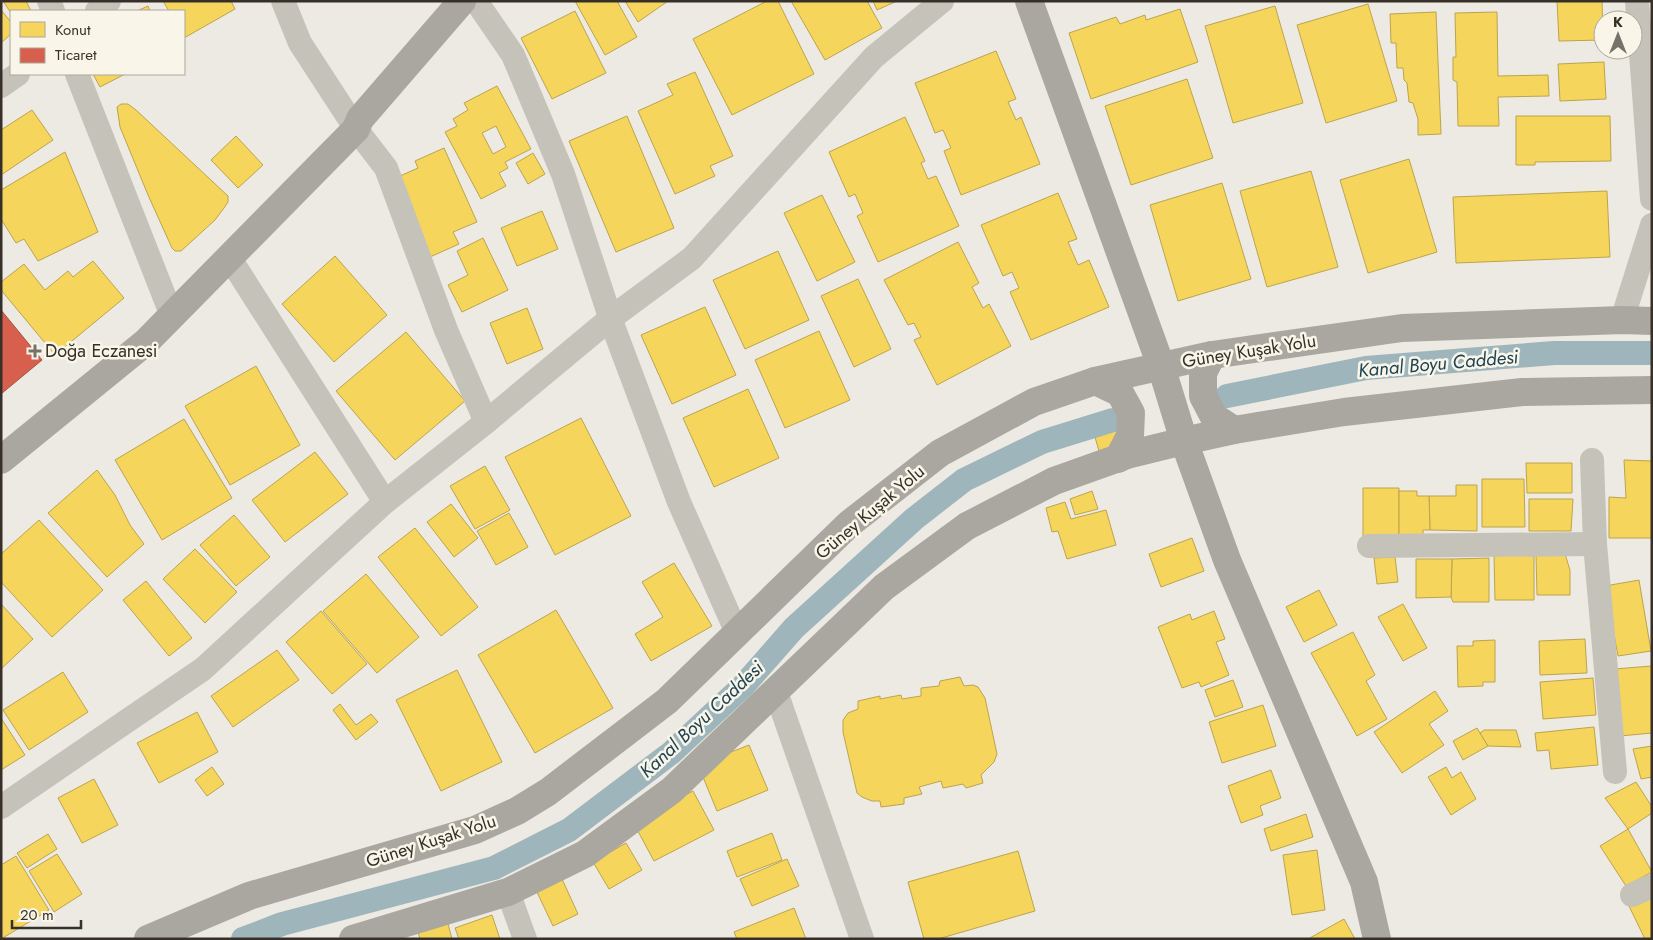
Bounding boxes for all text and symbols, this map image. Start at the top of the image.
legend [10,10,185,75]
north arrow [1593,10,1643,60]
text: K [1613,12,1623,32]
text: Konut [55,19,91,41]
text: Ticaret [55,44,97,66]
street label: Güney Kuşak Yolu [1180,328,1318,374]
place label: Doğa Eczanesi [45,338,157,364]
water label: Kanal Boyu Caddesi [1357,343,1520,384]
marker: Doğa Eczanesi [29,345,41,357]
street label: Güney Kuşak Yolu [810,459,930,565]
water label: Kanal Boyu Caddesi [633,654,770,784]
street label: Güney Kuşak Yolu [363,808,499,874]
scale bar [12,898,81,930]
text: 20 m [20,904,54,926]

